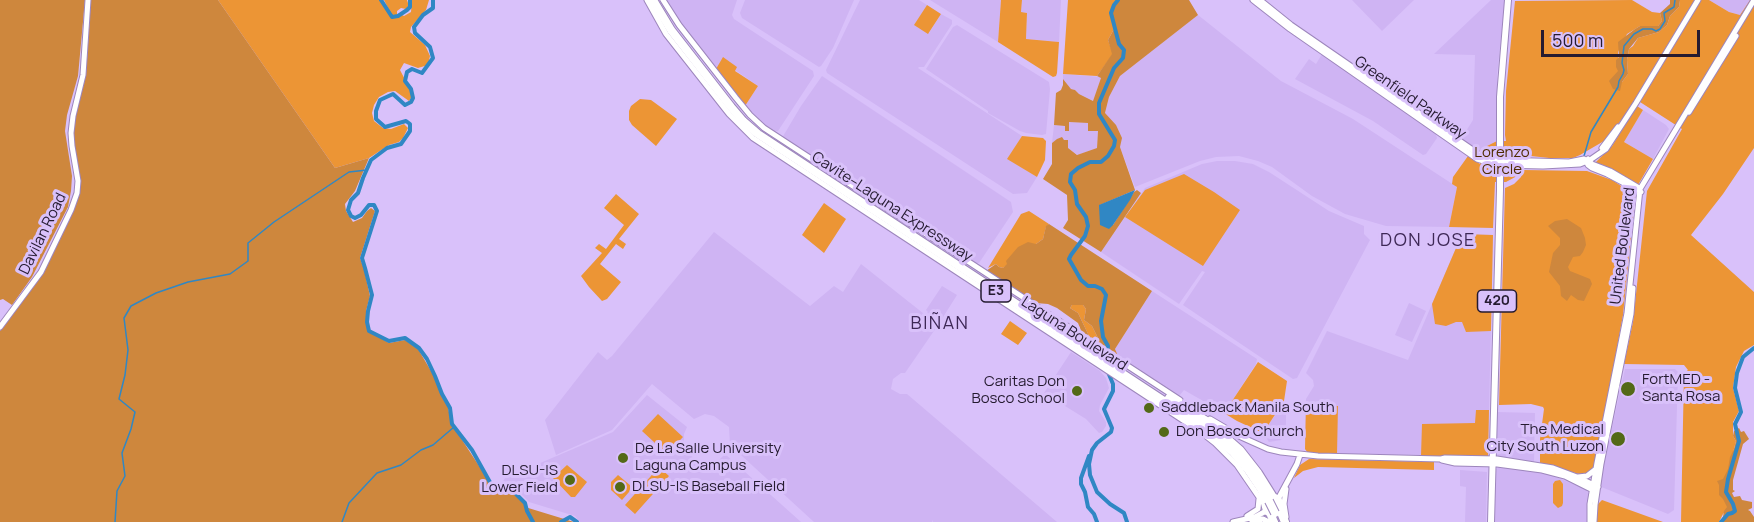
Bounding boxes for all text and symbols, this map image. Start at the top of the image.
scale bar [1544,18,1703,56]
text: 500 m [1552,28,1603,52]
street label: Greenfield Parkway [1351,53,1469,143]
park label: Lorenzo Circle [1474,144,1530,179]
street label: Cavite–Laguna Expressway [808,148,976,266]
street label: United Boulevard [1607,186,1639,306]
street label: Davilan Road [16,190,70,278]
district label: DON JOSE [1380,230,1476,252]
road number: E3 [981,280,1011,302]
road number: 420 [1478,290,1516,312]
street label: Laguna Boulevard [1018,293,1130,375]
district label: BIÑAN [911,313,969,335]
place label: FortMED - Santa Rosa [1642,371,1720,406]
place label: Caritas Don Bosco School [971,373,1065,408]
marker: FortMED - Santa Rosa [1619,380,1637,398]
marker: Caritas Don Bosco School [1070,384,1084,398]
place label: Saddleback Manila South [1161,399,1335,417]
marker: Saddleback Manila South [1142,401,1156,415]
place label: The Medical City South Luzon [1486,421,1604,456]
place label: Don Bosco Church [1176,423,1304,441]
marker: Don Bosco Church [1157,425,1171,439]
marker: The Medical City South Luzon [1609,430,1627,448]
place label: De La Salle University Laguna Campus [635,440,781,475]
marker: De La Salle University Laguna Campus [616,451,630,465]
place label: DLSU-IS Lower Field [481,462,558,497]
marker: DLSU-IS Lower Field [563,473,577,487]
place label: DLSU-IS Baseball Field [632,478,785,496]
marker: DLSU-IS Baseball Field [613,480,627,494]

